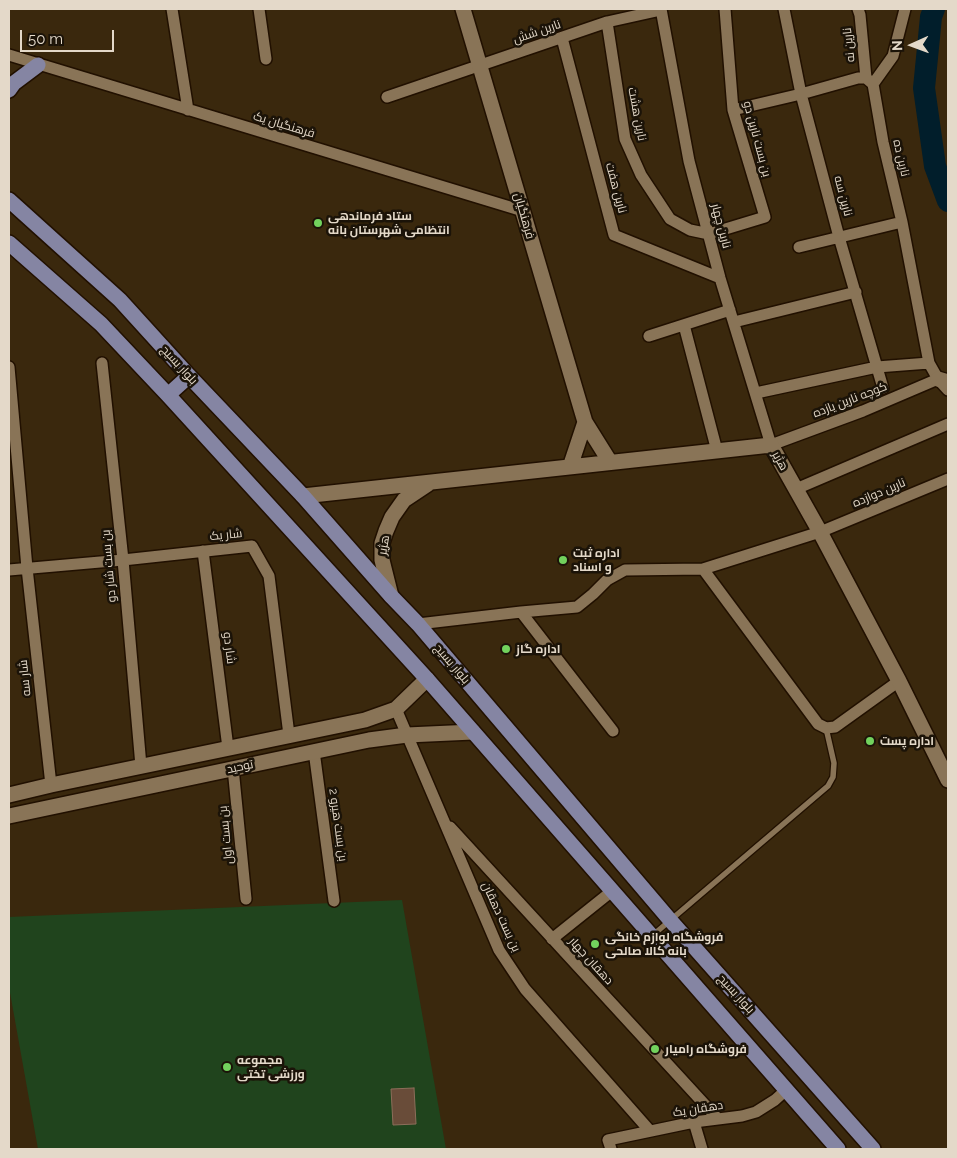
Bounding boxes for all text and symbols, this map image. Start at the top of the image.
street label: نارین شش [511,17,563,47]
scale bar [22,20,116,52]
north arrow [887,20,937,70]
street label: نارین نه [840,27,858,63]
text: 50 m [28,30,63,48]
text: N [889,40,905,51]
street label: نارین هشت [625,86,649,142]
street label: بن بست نارین دو [740,100,774,178]
street label: فرهنگیان یک [251,109,317,141]
street label: نارین ده [890,138,912,178]
street label: نارین هفت [602,161,630,215]
street label: نارین سه [831,174,855,218]
street label: فرهنگیان [511,191,537,241]
street label: نارین چهار [708,202,734,250]
place label: ستاد فرماندهی انتظامی شهرستان بانه [328,209,450,237]
marker: ستاد فرماندهی انتظامی شهرستان بانه [312,217,324,229]
street label: بلوار بسیج [158,342,200,388]
street label: کوچه نارین یازده [811,379,889,421]
street label: هژیر [769,449,791,473]
street label: نارین دوازده [850,475,908,511]
street label: شار یک [209,526,243,544]
street label: بن بست شار دو [99,529,119,603]
street label: هژیر [375,534,393,556]
place label: اداره ثبت و اسناد [573,546,620,574]
marker: اداره ثبت و اسناد [557,554,569,566]
street label: شار دو [220,631,238,665]
street label: بلوار بسیج [431,641,473,687]
place label: اداره گاز [516,642,560,656]
marker: اداره گاز [500,643,512,655]
street label: شار سه [16,659,34,697]
place label: اداره پست [880,734,934,748]
marker: اداره پست [864,735,876,747]
street label: توحید [225,757,255,777]
street label: بن بست هیرو 2 [326,788,350,862]
street label: بن بست اول [216,805,236,865]
street label: بن بست دهقان [479,880,523,954]
place label: فروشگاه لوازم خانگی بانه کالا صالحی [605,930,723,958]
street label: دهقان چهار [566,934,616,988]
marker: فروشگاه لوازم خانگی بانه کالا صالحی [589,938,601,950]
street label: بلوار بسیج [715,971,757,1017]
place label: فروشگاه رامیار [665,1042,747,1056]
marker: فروشگاه رامیار [649,1043,661,1055]
place label: مجموعه ورزشی تختی [237,1053,305,1081]
marker: مجموعه ورزشی تختی [221,1061,233,1073]
street label: دهقان یک [672,1098,724,1120]

